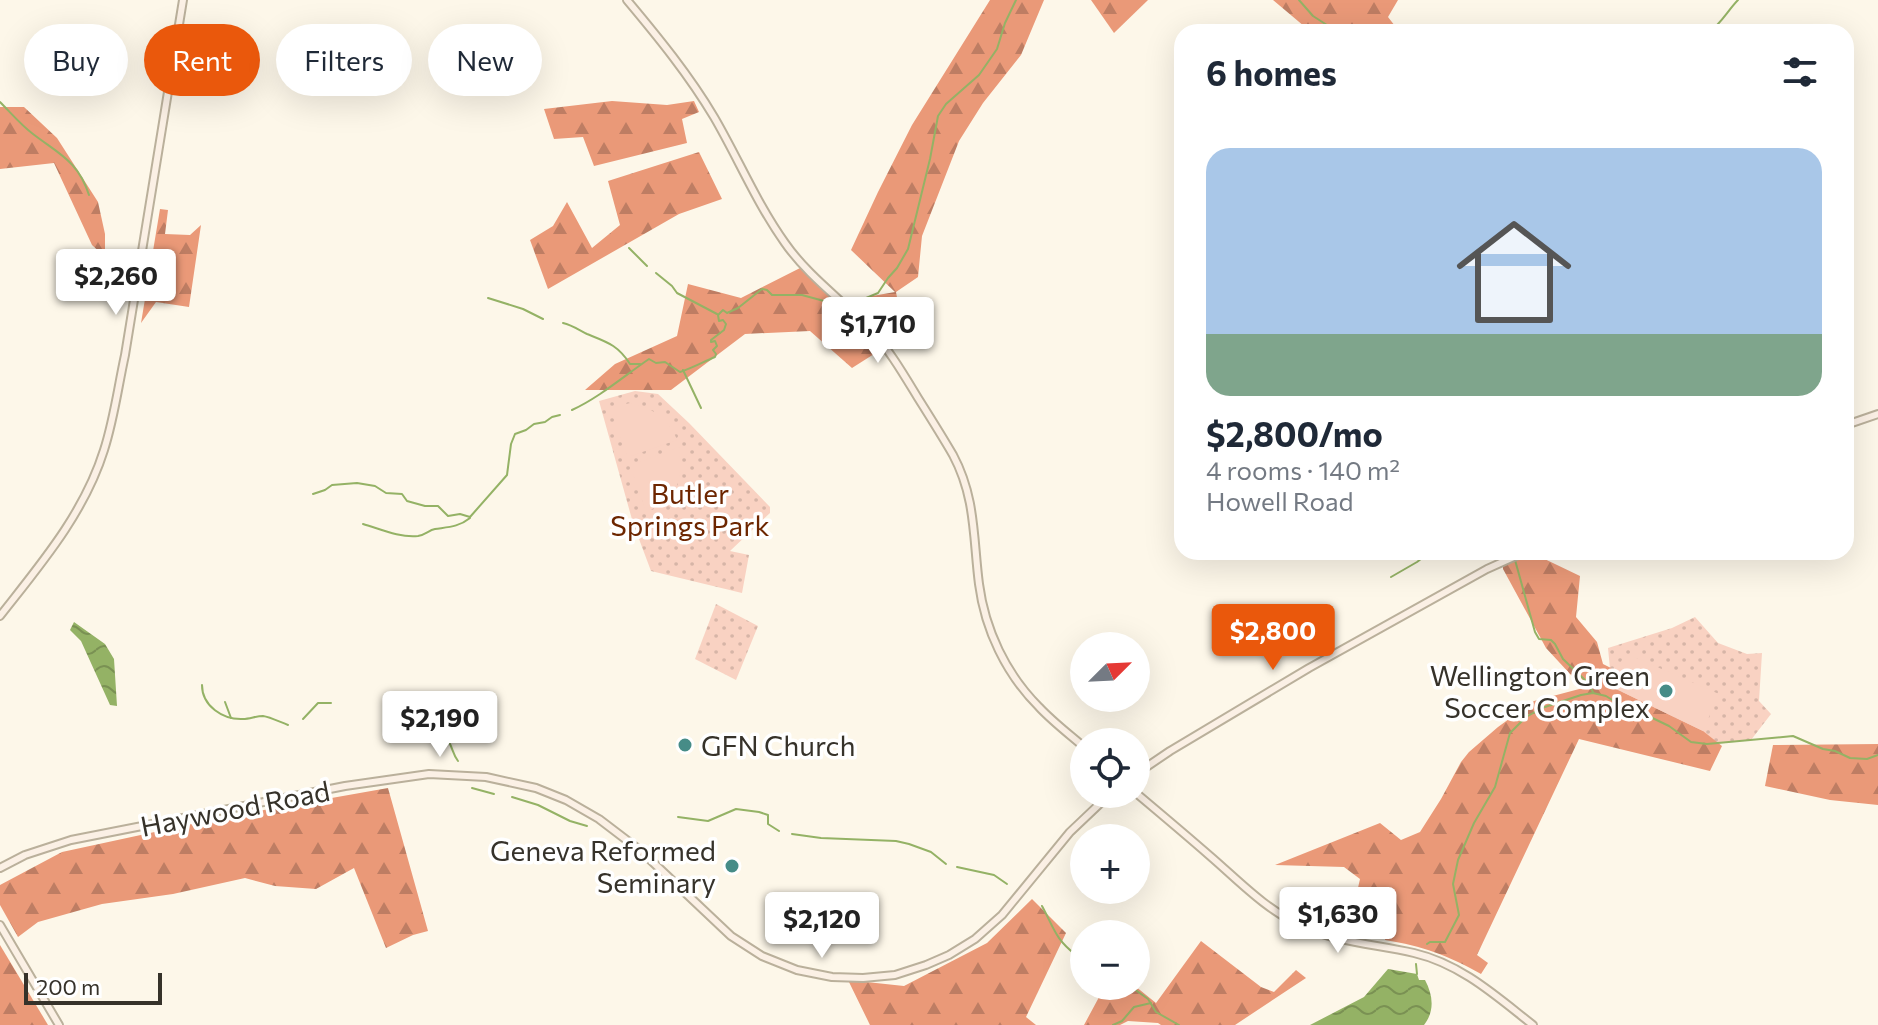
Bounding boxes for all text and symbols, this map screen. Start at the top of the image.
chip: Buy [24,24,128,96]
chip: Rent [144,24,260,96]
chip: Filters [276,24,412,96]
chip: New [428,24,542,96]
icon: filters [1778,50,1822,94]
text: 6 homes [1206,51,1337,93]
icon: home [1442,200,1586,344]
pin: $2,260 [51,249,181,317]
text: $2,260 [74,259,158,290]
pin: $1,710 [813,297,943,365]
text: $1,710 [840,307,916,338]
text: $2,800/mo [1206,412,1383,454]
text: 4 rooms · 140 m² [1206,454,1400,485]
park label: Butler Springs Park [610,476,770,542]
text: Howell Road [1206,485,1354,516]
pin: $2,800 [1208,604,1338,672]
text: $2,800 [1230,614,1316,645]
north arrow [1070,632,1150,712]
map controls [1070,632,1150,1000]
place label: Wellington Green Soccer Complex [1430,658,1650,724]
marker: Wellington Green Soccer Complex [1657,682,1675,700]
pin: $2,190 [375,691,505,759]
text: $2,190 [400,701,480,732]
place label: GFN Church [701,728,856,762]
button: locate [1070,728,1150,808]
marker: GFN Church [676,736,694,754]
street label: Haywood Road [137,773,333,843]
button: + [1070,824,1150,904]
place label: Geneva Reformed Seminary [490,833,716,899]
marker: Geneva Reformed Seminary [723,857,741,875]
pin: $1,630 [1273,887,1403,955]
pin: $2,120 [757,892,887,960]
text: $1,630 [1297,897,1379,928]
text: $2,120 [783,902,861,933]
button: − [1070,920,1150,1000]
scale bar [24,969,162,1005]
text: 200 m [36,973,100,1000]

